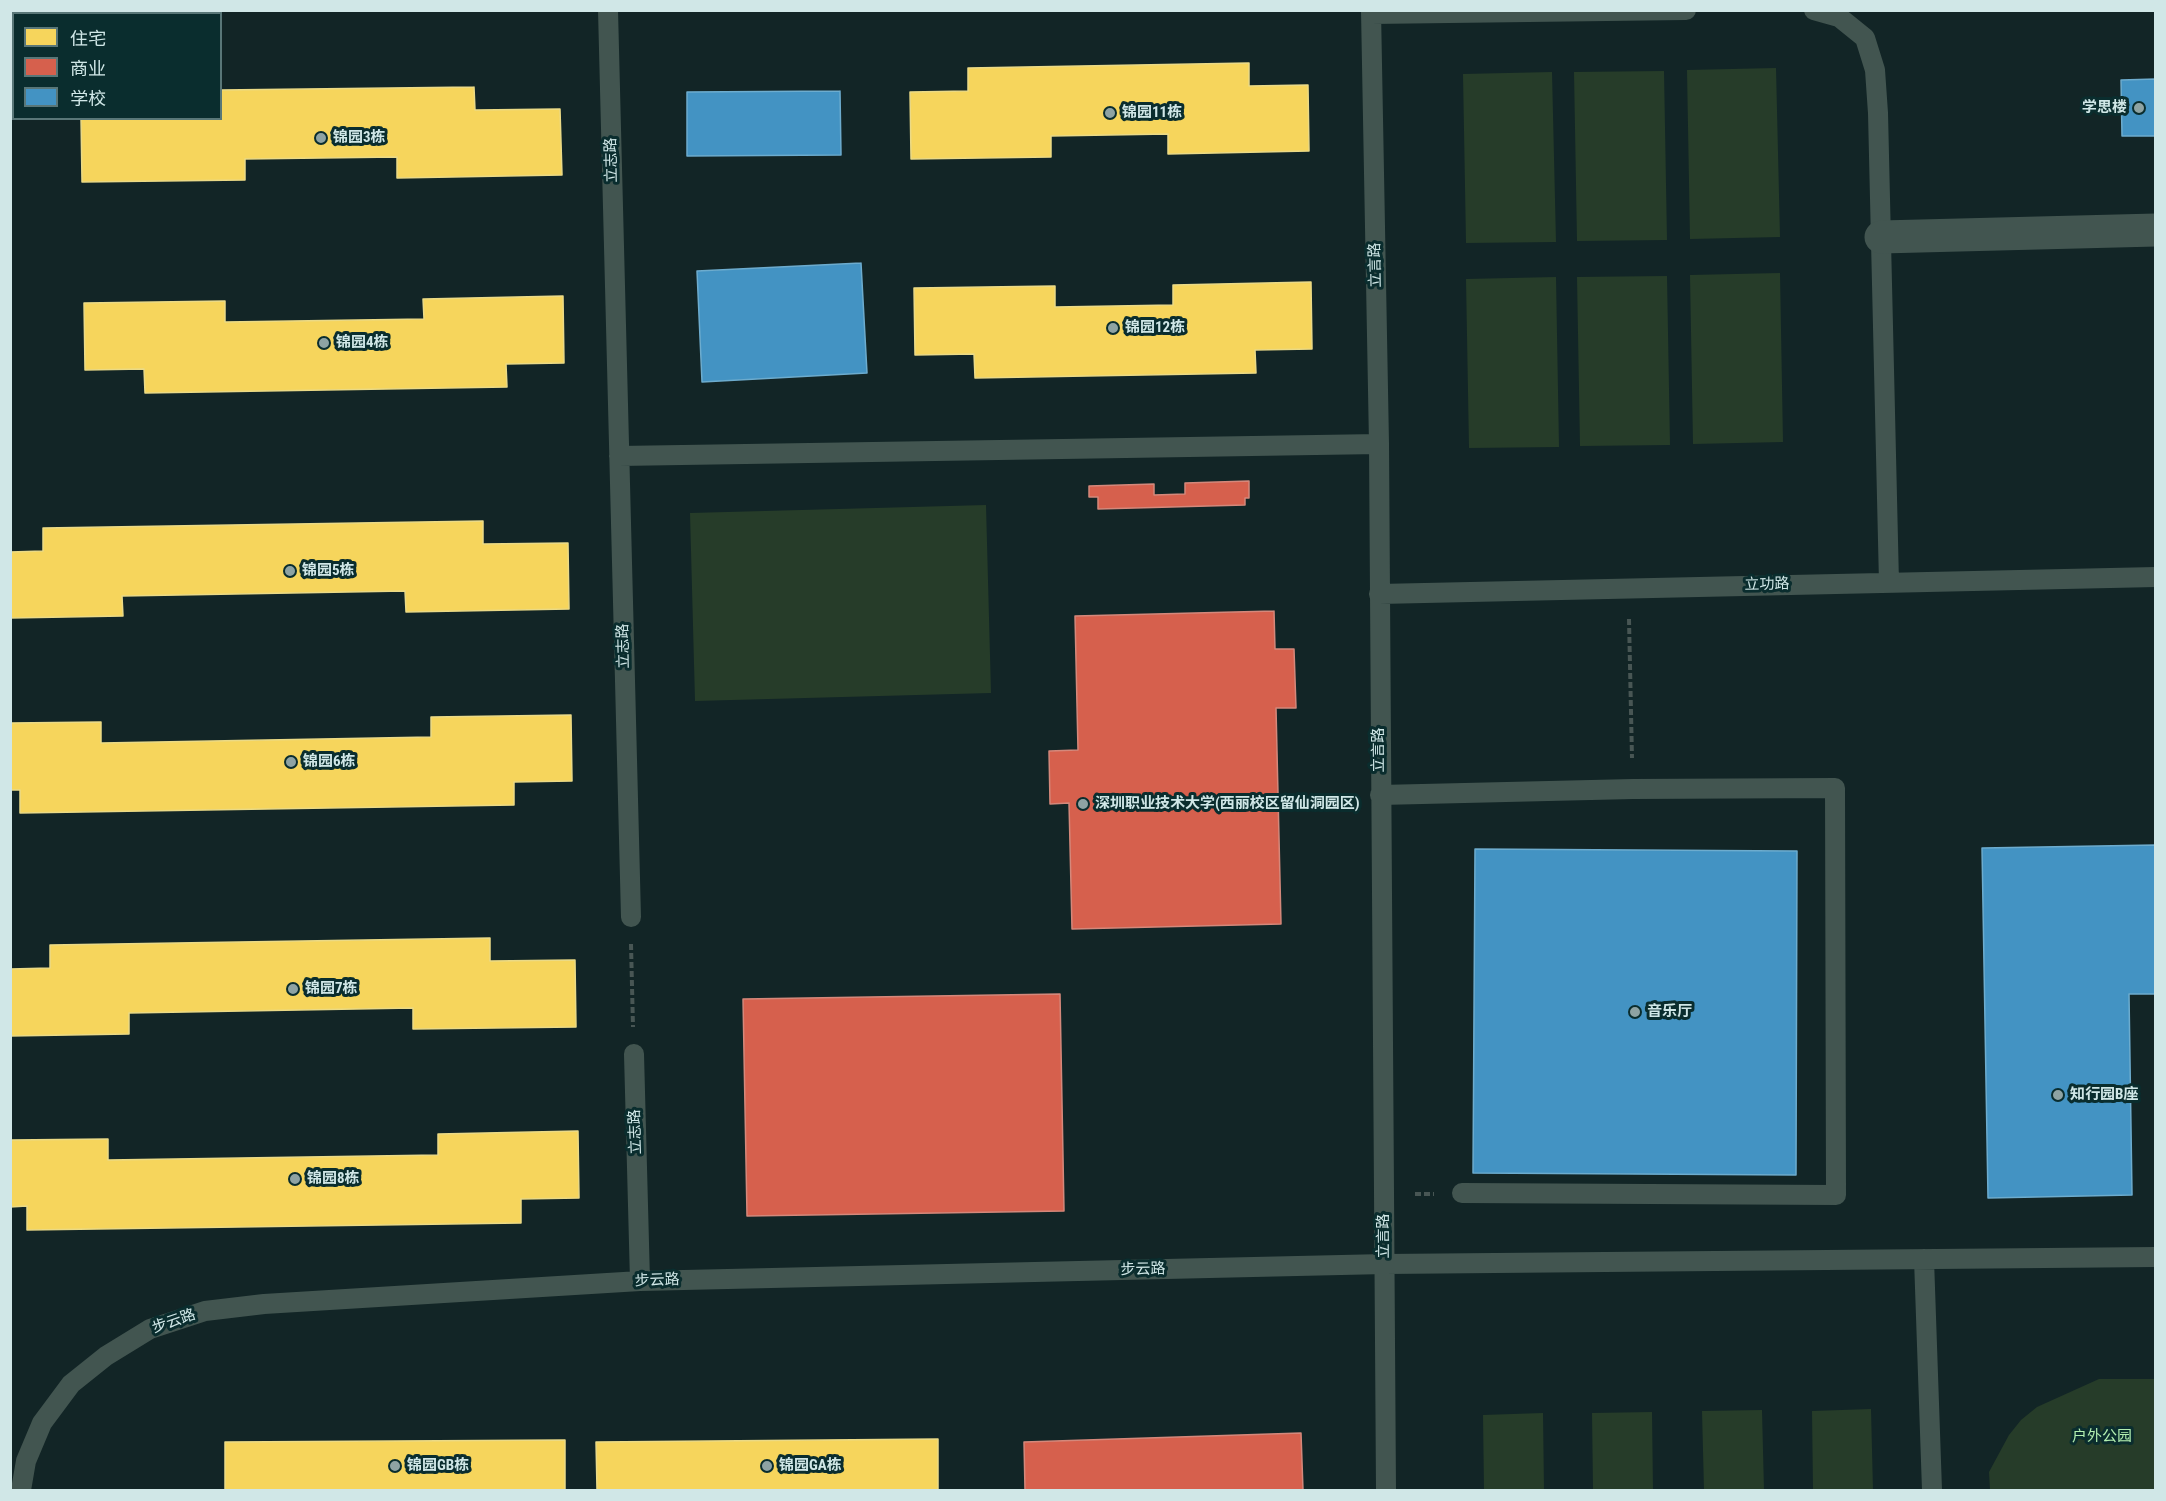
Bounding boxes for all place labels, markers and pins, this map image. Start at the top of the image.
place label: 学思楼 [2082,99,2127,117]
marker: 学思楼 [2132,101,2146,115]
place label: 锦园11栋 [1122,104,1182,122]
marker: 锦园11栋 [1103,106,1117,120]
place label: 锦园3栋 [333,129,386,147]
marker: 锦园3栋 [314,131,328,145]
place label: 锦园12栋 [1125,319,1185,337]
marker: 锦园12栋 [1106,321,1120,335]
place label: 锦园4栋 [336,334,389,352]
marker: 锦园4栋 [317,336,331,350]
place label: 锦园5栋 [302,562,355,580]
marker: 锦园5栋 [283,564,297,578]
place label: 锦园6栋 [303,753,356,771]
marker: 锦园6栋 [284,755,298,769]
place label: 深圳职业技术大学(西丽校区留仙洞园区) [1095,795,1360,813]
marker: 深圳职业技术大学(西丽校区留仙洞园区) [1076,797,1090,811]
place label: 锦园7栋 [305,980,358,998]
marker: 锦园7栋 [286,982,300,996]
place label: 音乐厅 [1647,1003,1692,1021]
marker: 音乐厅 [1628,1005,1642,1019]
place label: 知行园B座 [2070,1086,2138,1104]
marker: 知行园B座 [2051,1088,2065,1102]
place label: 锦园8栋 [307,1170,360,1188]
marker: 锦园8栋 [288,1172,302,1186]
place label: 锦园GB栋 [407,1457,469,1475]
place label: 锦园GA栋 [779,1457,842,1475]
marker: 锦园GB栋 [388,1459,402,1473]
marker: 锦园GA栋 [760,1459,774,1473]

